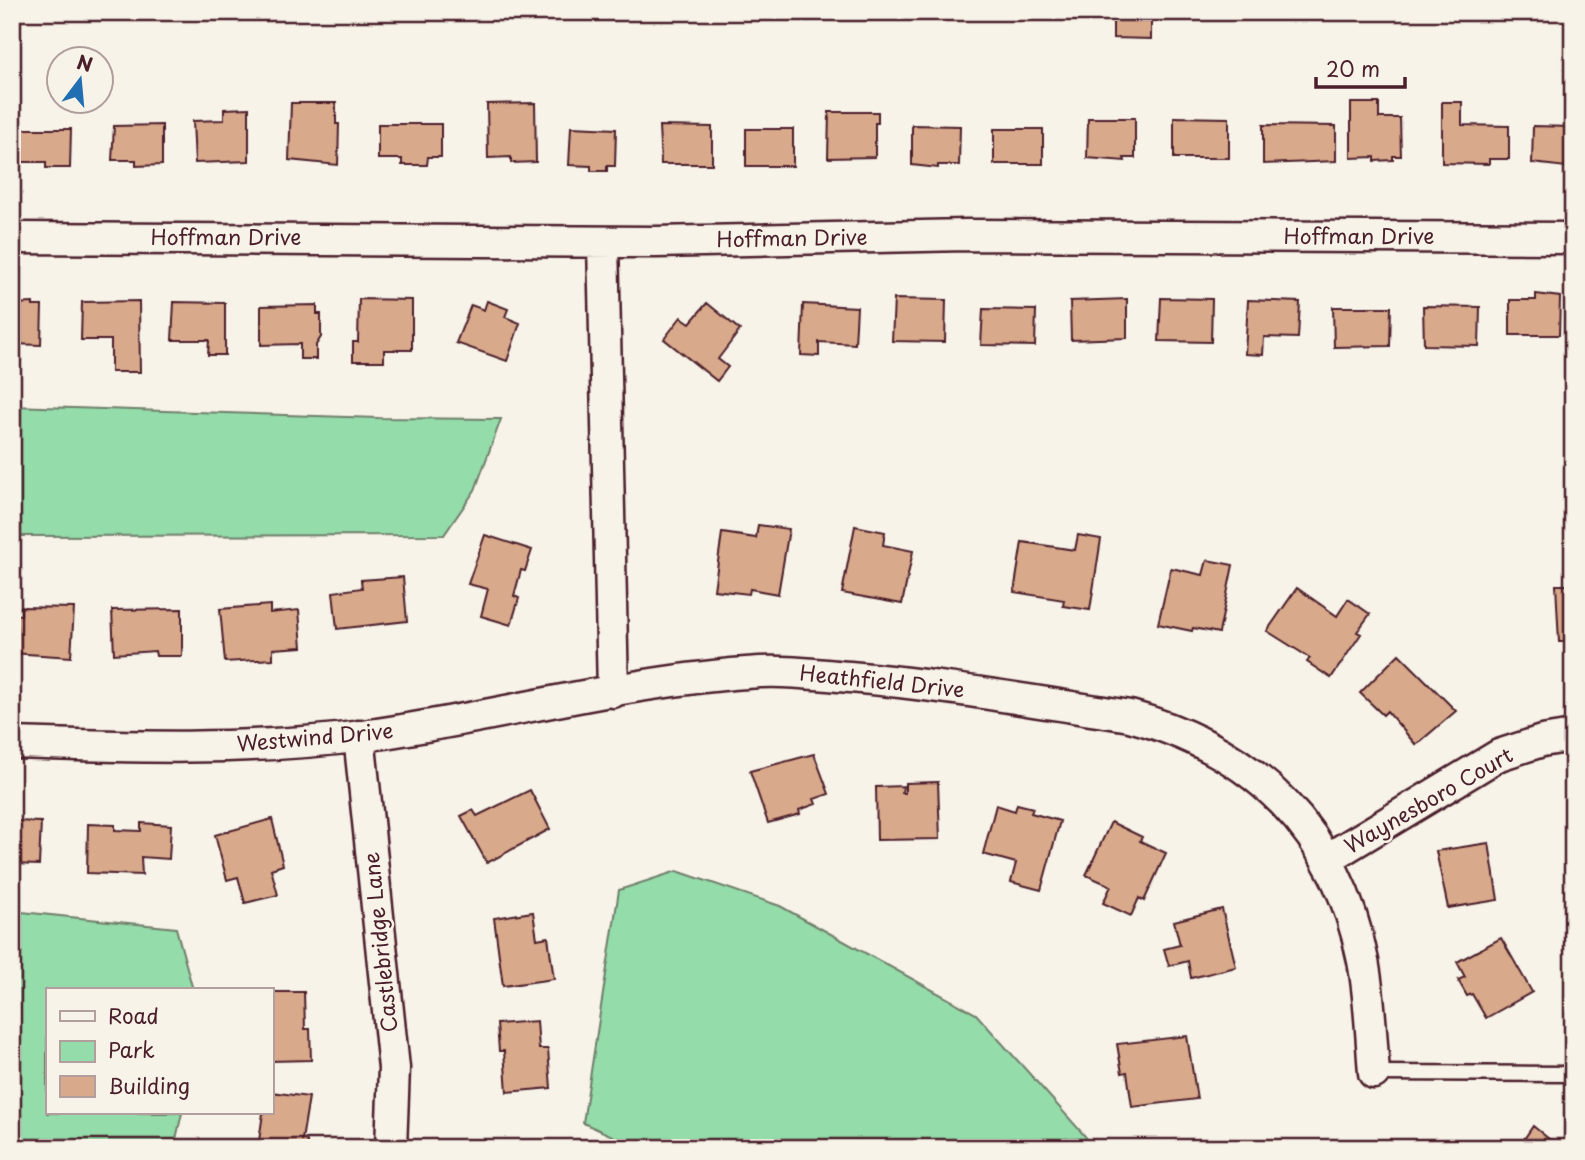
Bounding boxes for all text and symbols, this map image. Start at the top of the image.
north arrow [46,46,116,116]
scale bar [1316,46,1405,90]
text: N [74,47,96,78]
text: 20 m [1326,52,1380,84]
street label: Hoffman Drive [1283,219,1435,251]
street label: Hoffman Drive [150,220,302,252]
street label: Hoffman Drive [716,220,868,254]
street label: Heathfield Drive [798,655,966,705]
street label: Westwind Drive [235,713,394,759]
street label: Waynesboro Court [1338,738,1518,861]
street label: Castlebridge Lane [354,850,404,1034]
legend [46,988,273,1114]
text: Road [108,999,159,1031]
text: Park [108,1033,155,1065]
text: Building [108,1069,190,1101]

